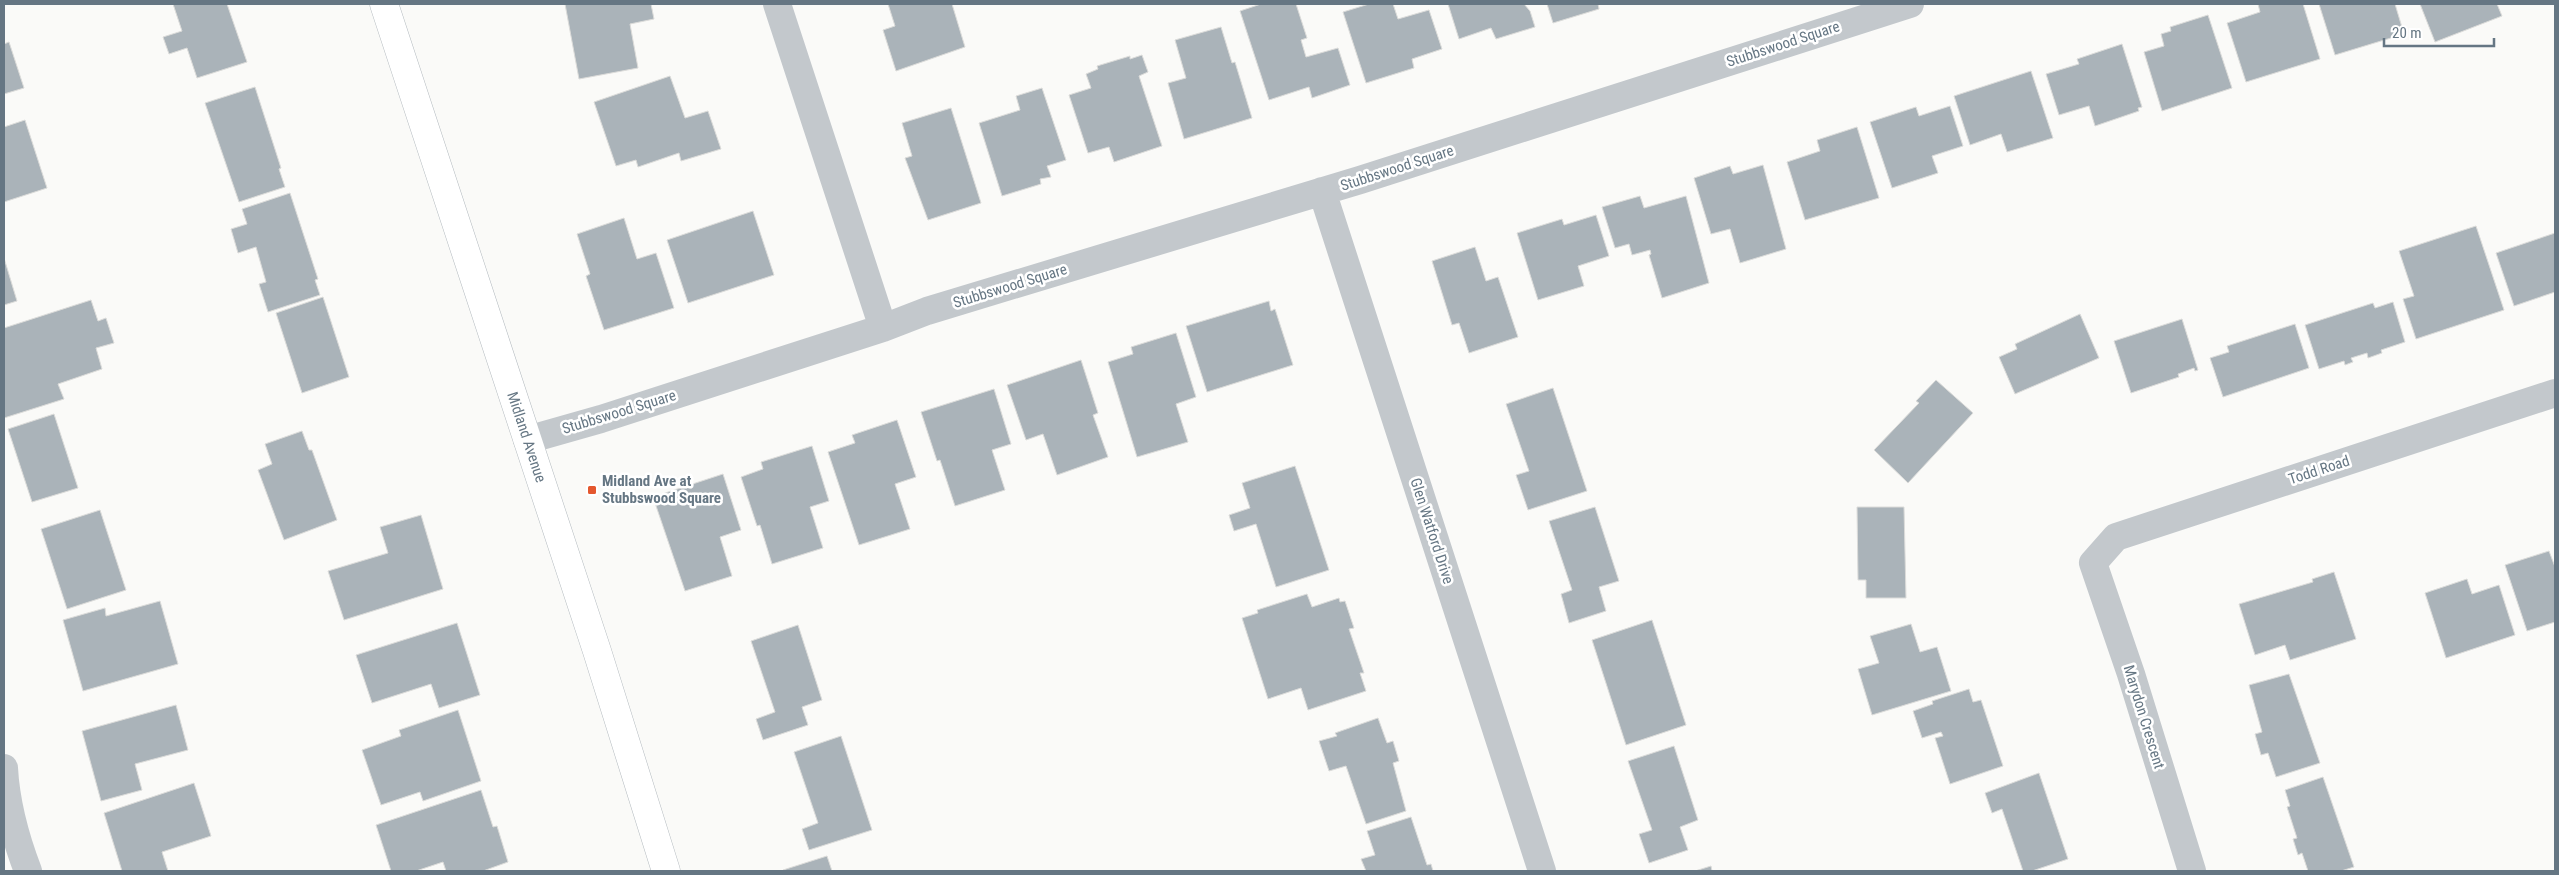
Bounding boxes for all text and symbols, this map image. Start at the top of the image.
scale bar [2384,15,2494,47]
street label: Stubbswood Square [1724,17,1842,71]
text: 20 m [2392,24,2422,42]
street label: Stubbswood Square [1338,141,1456,195]
street label: Stubbswood Square [951,260,1069,312]
street label: Stubbswood Square [560,386,678,438]
street label: Midland Avenue [503,390,550,485]
street label: Todd Road [2286,452,2352,488]
place label: Midland Ave at Stubbswood Square [602,472,721,507]
street label: Glen Watford Drive [1406,476,1458,586]
marker: Midland Ave at Stubbswood Square [586,484,598,496]
street label: Marydon Crescent [2120,663,2168,771]

